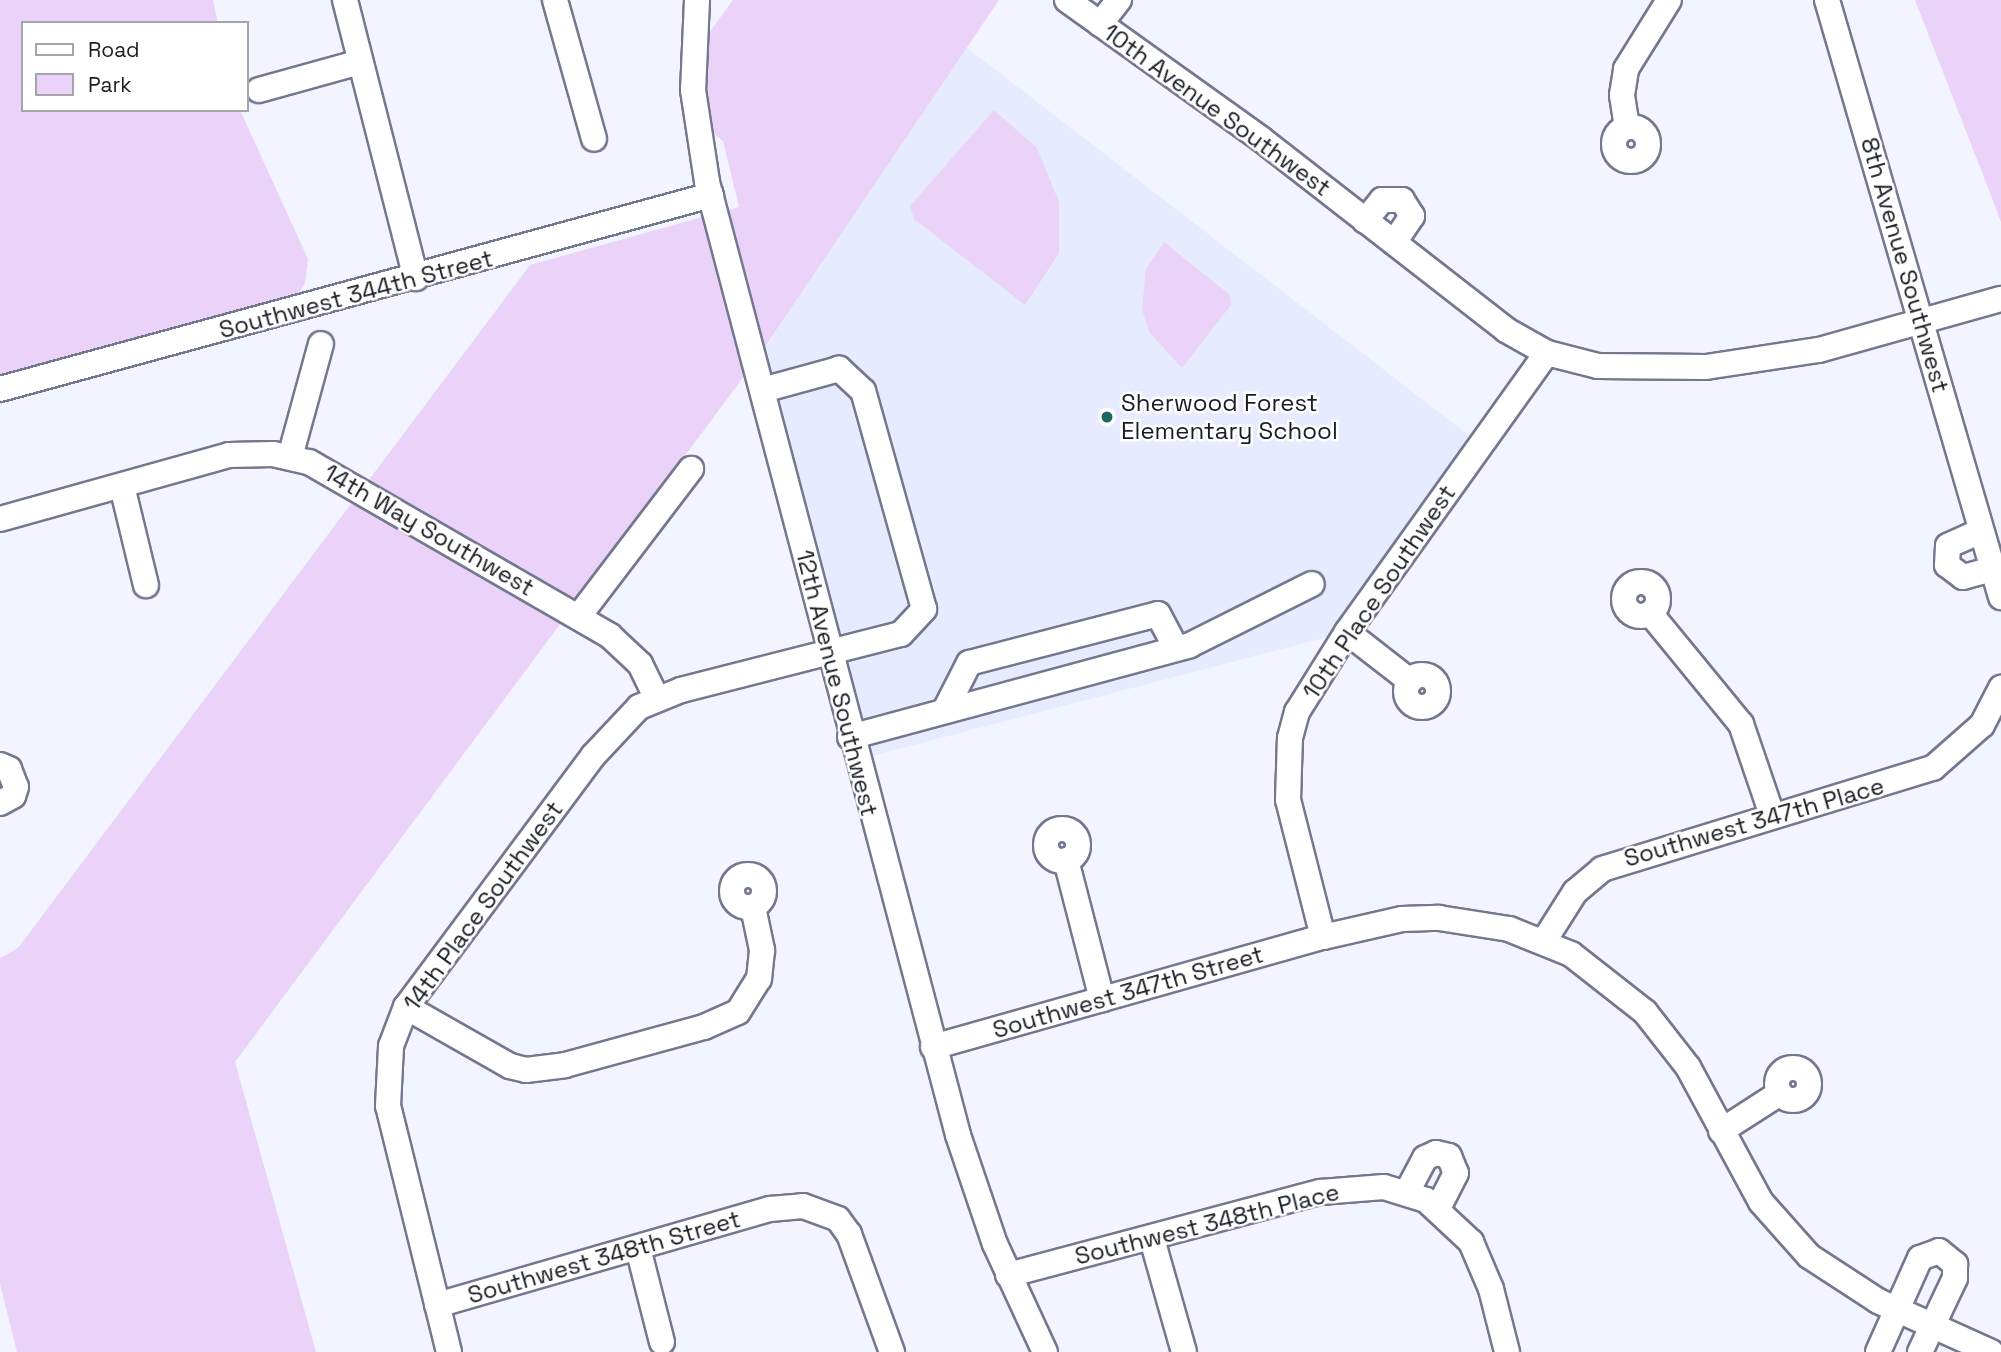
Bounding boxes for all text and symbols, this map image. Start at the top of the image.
street label: 10th Avenue Southwest [1097,18,1337,202]
legend [21,21,248,112]
text: Road [88,36,140,63]
text: Park [88,71,132,98]
street label: 8th Avenue Southwest [1855,134,1955,396]
street label: Southwest 344th Street [216,244,496,344]
place label: Sherwood Forest Elementary School [1121,389,1338,445]
marker: Sherwood Forest Elementary School [1099,409,1115,425]
street label: 14th Way Southwest [319,458,539,602]
street label: 10th Place Southwest [1297,479,1461,705]
street label: 12th Avenue Southwest [790,547,884,819]
street label: Southwest 347th Place [1621,771,1887,873]
street label: 14th Place Southwest [397,796,569,1016]
street label: Southwest 347th Street [989,940,1267,1044]
street label: Southwest 348th Place [1072,1177,1342,1271]
street label: Southwest 348th Street [464,1204,744,1310]

